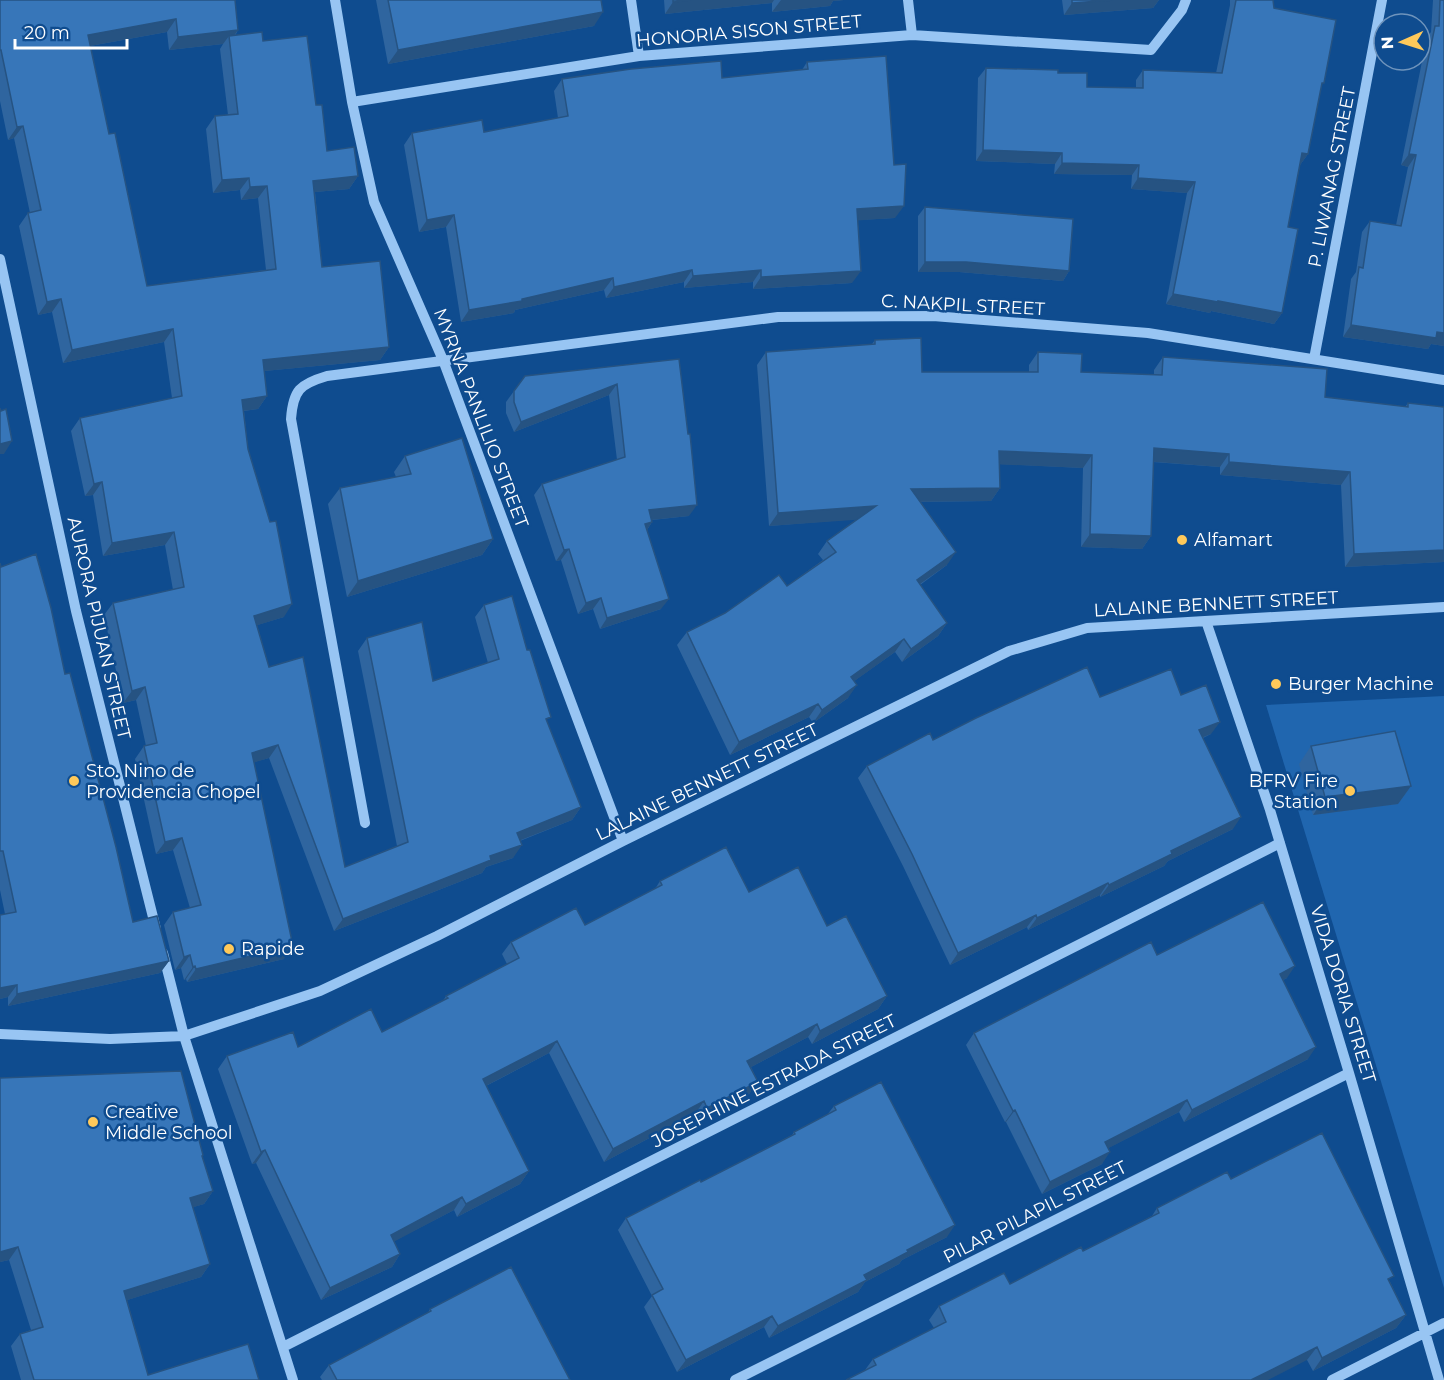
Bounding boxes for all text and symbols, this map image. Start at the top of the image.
street label: HONORIA SISON STREET [635,10,863,52]
scale bar [15,12,128,50]
north arrow [1372,12,1432,72]
text: 20 m [24,22,70,44]
text: N [1378,36,1397,50]
street label: P. LIWANAG STREET [1304,84,1360,269]
street label: C. NAKPIL STREET [881,290,1046,320]
street label: MYRNA PANLILIO STREET [429,305,533,532]
street label: AURORA PIJUAN STREET [63,515,135,742]
place label: Alfamart [1194,529,1273,551]
marker: Alfamart [1175,533,1189,547]
street label: LALAINE BENNETT STREET [1093,587,1340,621]
place label: Burger Machine [1288,673,1434,695]
marker: Burger Machine [1269,677,1283,691]
street label: LALAINE BENNETT STREET [592,718,823,846]
place label: Sto. Nino de Providencia Chopel [86,760,261,803]
place label: BFRV Fire Station [1249,770,1338,813]
marker: Sto. Nino de Providencia Chopel [67,774,81,788]
marker: BFRV Fire Station [1343,784,1357,798]
street label: VIDA DORIA STREET [1305,902,1381,1086]
place label: Rapide [241,938,305,960]
marker: Rapide [222,942,236,956]
street label: JOSEPHINE ESTRADA STREET [647,1009,901,1153]
place label: Creative Middle School [105,1101,233,1144]
marker: Creative Middle School [86,1115,100,1129]
street label: PILAR PILAPIL STREET [939,1156,1131,1268]

